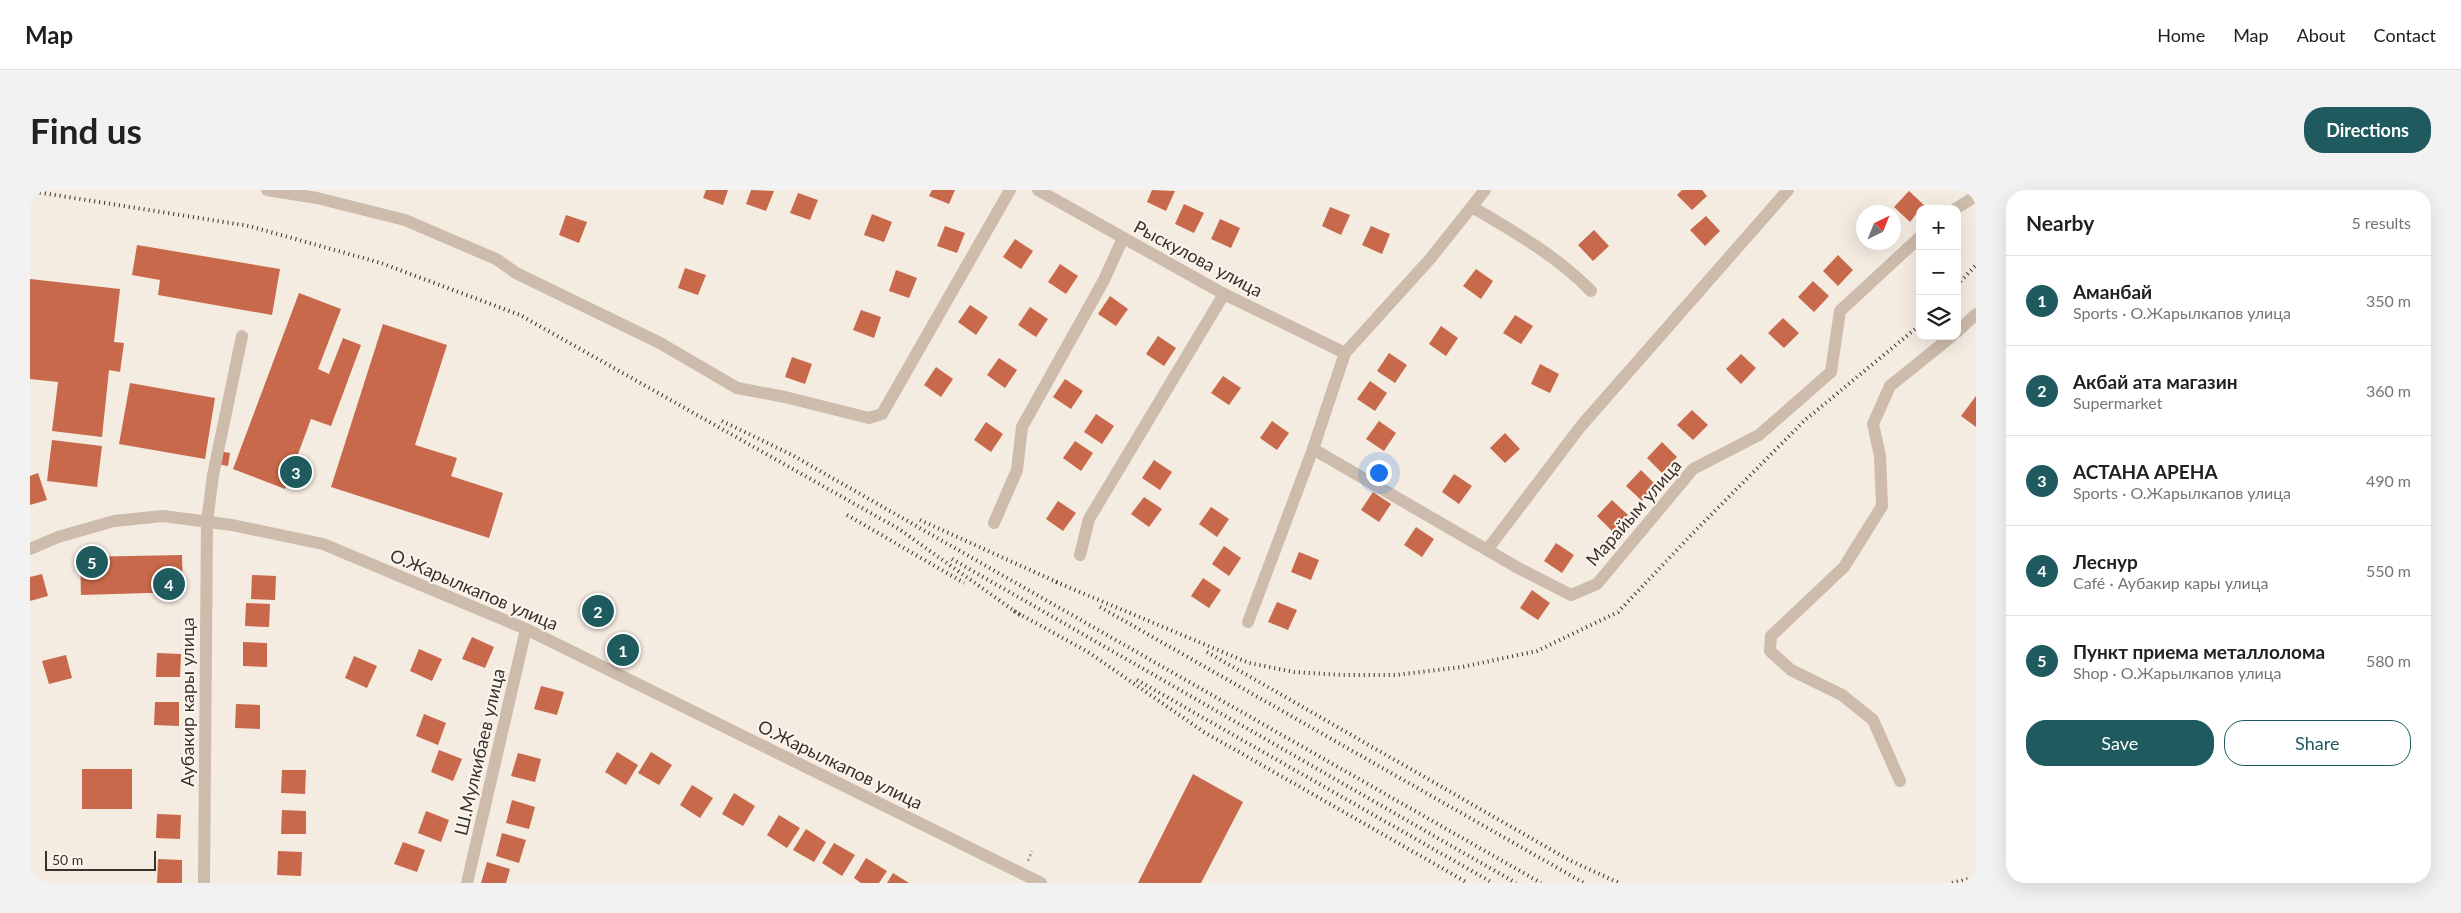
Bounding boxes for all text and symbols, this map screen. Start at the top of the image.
text: Map [25,20,73,49]
text: Home [2157,24,2205,46]
text: Map [2233,24,2269,46]
text: About [2297,24,2346,46]
text: Contact [2374,24,2436,46]
button: Directions [2304,107,2431,153]
text: Find us [30,109,142,151]
north arrow [1856,205,1901,250]
map controls [1916,205,1961,340]
button: + [1916,205,1961,250]
text: Nearby [2026,210,2094,235]
text: 5 results [2351,213,2411,232]
street label: Рыскулова улица [1130,215,1266,301]
button: − [1916,250,1961,295]
text: Аманбай [2073,280,2152,303]
text: 1 [2037,291,2047,310]
text: 350 m [2366,291,2411,310]
button: layers [1916,295,1961,340]
text: Sports · О.Жарылкапов улица [2073,303,2291,322]
text: Акбай ата магазин [2073,370,2238,393]
text: 2 [2037,381,2047,400]
text: 360 m [2366,381,2411,400]
text: Supermarket [2073,393,2162,412]
pin: 3 [280,453,312,491]
street label: Марайым улица [1581,454,1686,570]
your location [1366,460,1392,486]
text: АСТАНА АРЕНА [2073,460,2218,483]
text: 3 [2037,471,2047,490]
text: 490 m [2366,471,2411,490]
text: Sports · О.Жарылкапов улица [2073,483,2291,502]
pin: 5 [76,543,108,581]
street label: О.Жарылкапов улица [387,544,562,634]
text: Леснур [2073,550,2138,573]
text: 4 [2037,561,2047,580]
text: 550 m [2366,561,2411,580]
pin: 4 [153,565,185,603]
text: Café · Аубакир кары улица [2073,573,2268,592]
pin: 2 [582,592,614,630]
street label: Аубакир кары улица [176,617,198,787]
pin: 1 [607,631,639,669]
text: Пункт приема металлолома [2073,640,2325,663]
text: 5 [2037,651,2047,670]
text: 580 m [2366,651,2411,670]
text: Shop · О.Жарылкапов улица [2073,663,2281,682]
street label: Ш.Мулкибаев улица [449,666,509,837]
street label: О.Жарылкапов улица [754,715,926,814]
button: Save [2026,720,2214,766]
button: Share [2224,720,2411,766]
scale bar [45,848,156,871]
text: 50 m [52,851,83,868]

